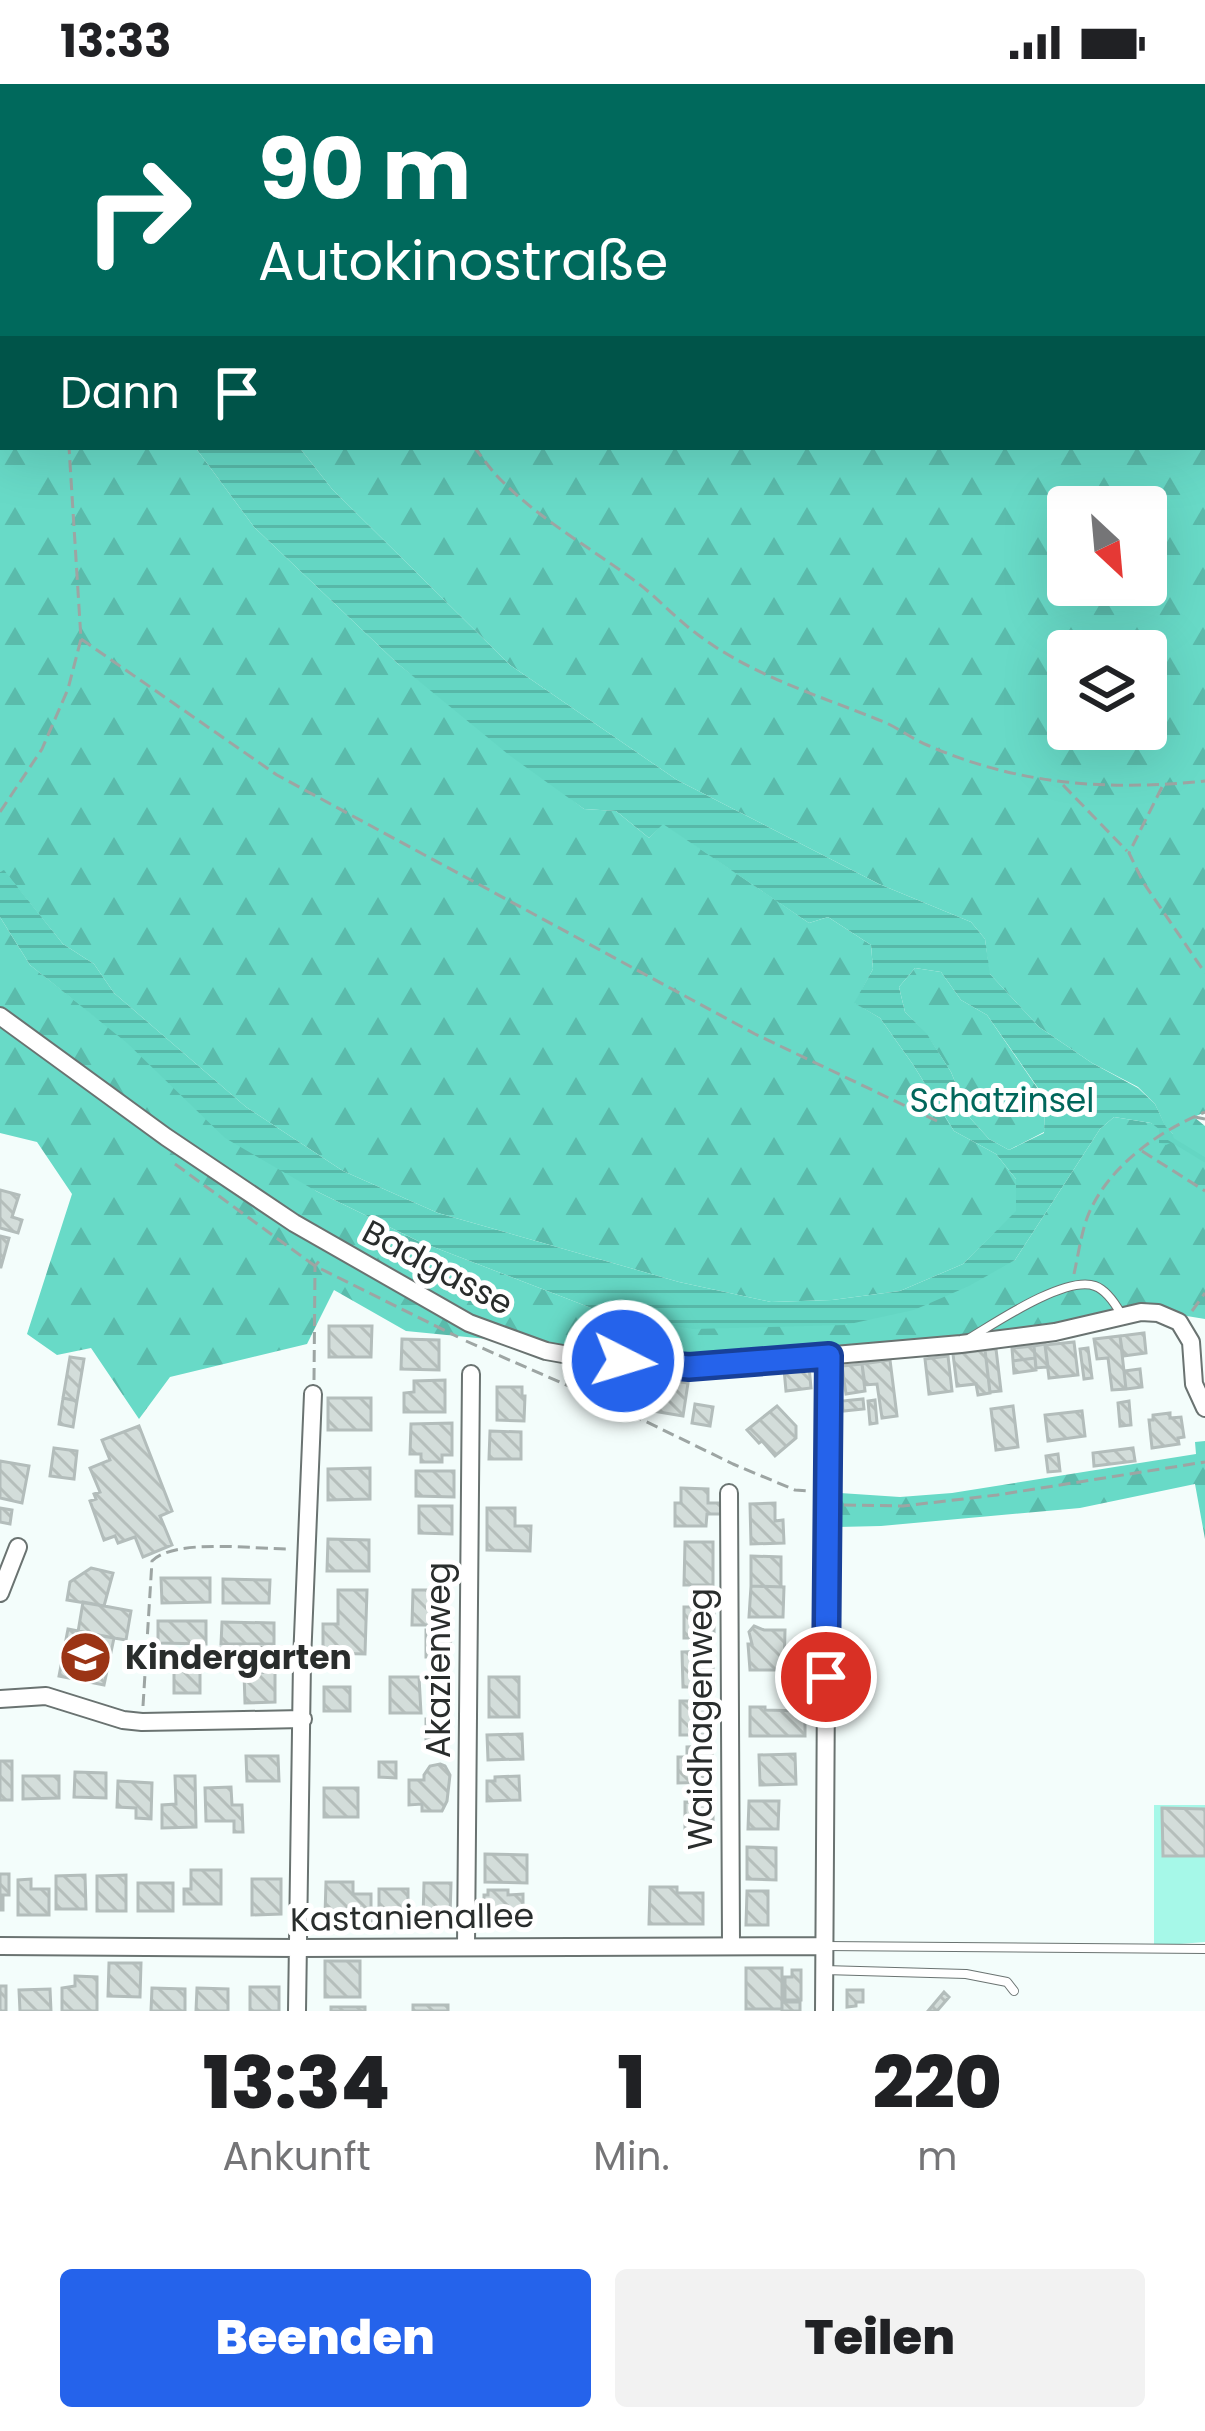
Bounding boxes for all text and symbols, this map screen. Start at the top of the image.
text: 13:33 [60,10,171,73]
text: 90 m [258,111,471,228]
icon: right [60,132,216,288]
text: Autokinostraße [258,223,668,299]
icon: arrive [204,360,270,426]
text: Dann [60,361,180,424]
north arrow [1047,486,1167,606]
map controls [1047,486,1167,750]
button: layers [1047,630,1167,750]
park label: Schatzinsel [910,1077,1094,1124]
street label: Badgasse [354,1208,521,1327]
position arrow [560,1298,686,1424]
street label: Akazienweg [415,1562,462,1758]
street label: Waidhagenweg [677,1588,724,1850]
pin [775,1626,877,1728]
school or university icon: Kindergarten [58,1629,114,1685]
place label: Kindergarten [125,1634,352,1681]
icon: arrive [793,1644,859,1710]
street label: Kastanienallee [290,1892,534,1943]
text: 13:34 [203,2032,390,2133]
text: 1 [618,2032,645,2133]
text: 220 [873,2032,1002,2133]
text: Ankunft [223,2129,371,2184]
text: Min. [593,2129,670,2184]
text: m [917,2129,957,2184]
button: Beenden [60,2269,591,2407]
button: Teilen [615,2269,1145,2407]

